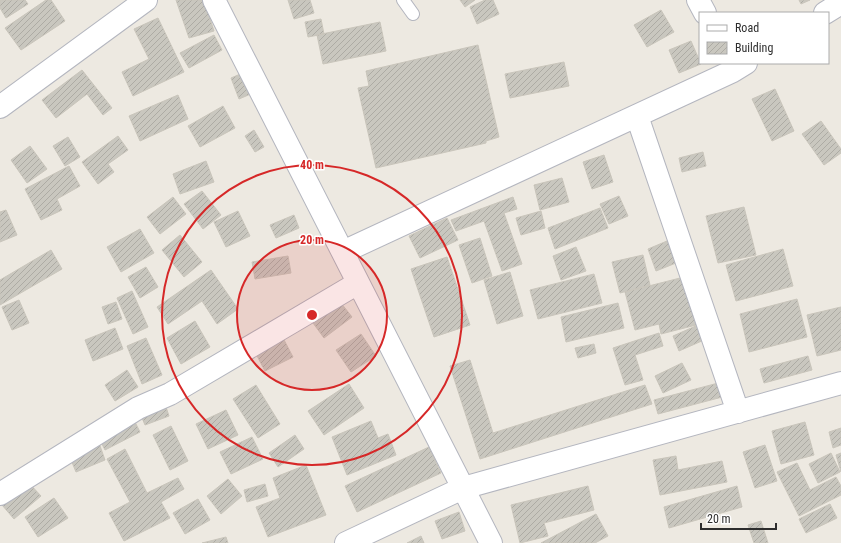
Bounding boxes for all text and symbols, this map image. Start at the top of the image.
legend [699,12,829,64]
text: Road [735,21,759,35]
text: Building [735,41,773,55]
text: 40 m [300,158,324,172]
text: 20 m [300,233,324,247]
centre of rings [305,308,319,322]
scale bar [701,505,776,531]
text: 20 m [707,512,731,526]

